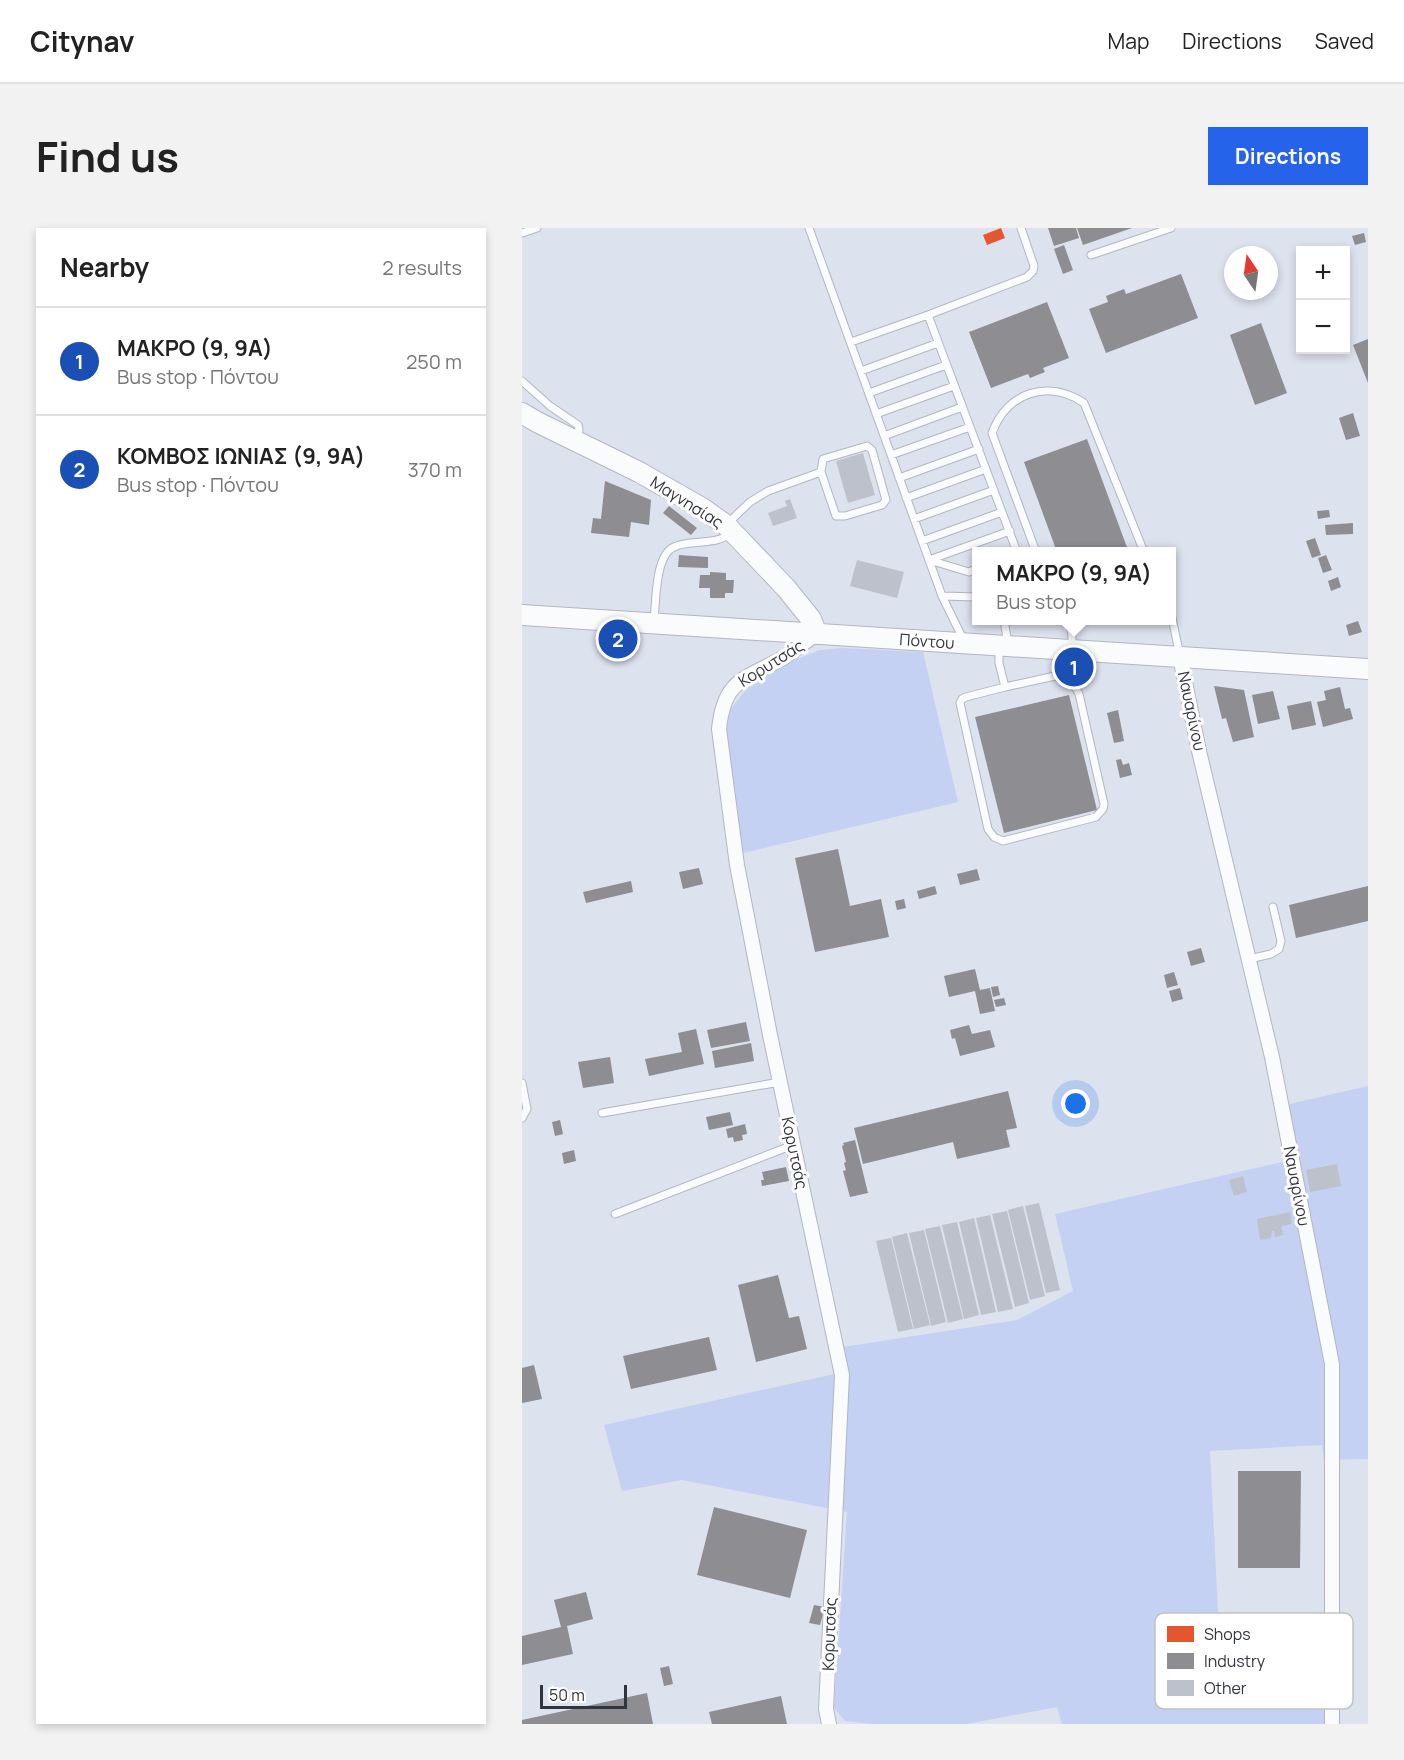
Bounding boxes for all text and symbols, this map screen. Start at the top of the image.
text: Citynav [30,22,134,60]
text: Map [1108,27,1149,55]
text: Directions [1182,27,1282,55]
text: Saved [1315,27,1374,55]
text: Find us [36,127,179,185]
button: Directions [1208,127,1368,185]
north arrow [1224,246,1278,300]
map controls [1296,246,1350,354]
button: + [1296,246,1350,300]
text: Nearby [60,249,149,285]
text: 2 results [382,254,462,281]
button: − [1296,300,1350,354]
text: ΜΑΚΡΟ (9, 9Α) [117,333,273,363]
text: 1 [75,348,84,375]
text: 250 m [406,348,462,375]
text: Bus stop · Πόντου [117,363,279,390]
text: ΚΟΜΒΟΣ ΙΩΝΙΑΣ (9, 9Α) [117,441,365,471]
text: 2 [74,456,85,483]
text: 370 m [408,456,462,483]
text: Bus stop · Πόντου [117,471,279,498]
street label: Μαγνησίας [646,471,728,533]
popup [972,547,1176,625]
text: ΜΑΚΡΟ (9, 9Α) [996,558,1152,588]
text: Bus stop [996,588,1077,615]
pin: 2 [598,616,638,662]
street label: Πόντου [899,628,955,654]
street label: Κορυτσάς [734,634,808,692]
pin: 1 [1054,644,1094,690]
street label: Ναυαρίνου [1173,669,1211,753]
your location [1061,1089,1090,1118]
street label: Κορυτσάς [777,1115,813,1191]
street label: Ναυαρίνου [1278,1144,1316,1228]
street label: Κορυτσάς [817,1597,841,1671]
legend [1155,1613,1353,1709]
text: Shops [1204,1623,1251,1645]
text: Industry [1204,1650,1266,1672]
text: Other [1204,1677,1247,1699]
scale bar [540,1682,627,1710]
text: 50 m [549,1684,585,1706]

